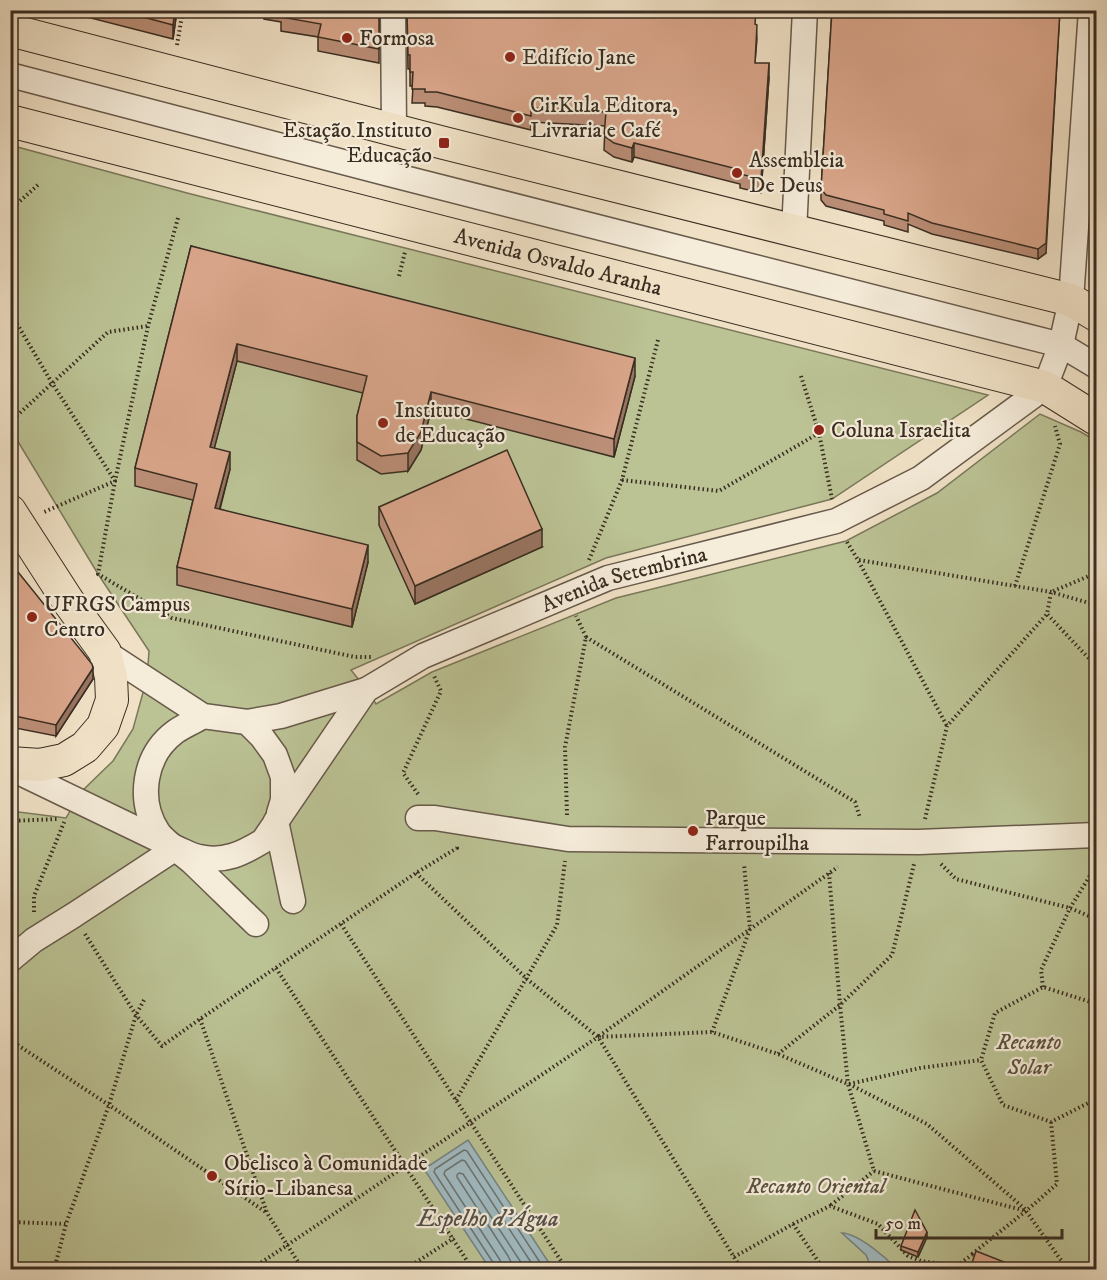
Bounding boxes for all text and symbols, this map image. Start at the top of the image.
place label: Formosa [359,25,435,52]
marker: Formosa [340,31,354,45]
place label: Edifício Jane [522,44,636,71]
marker: Edifício Jane [503,50,517,64]
place label: CirKula Editora, Livraria e Café [530,92,678,144]
marker: CirKula Editora, Livraria e Café [511,111,525,125]
place label: Estação Instituto Educação [282,117,432,169]
marker: Estação Instituto Educação [437,136,451,150]
place label: Assembleia De Deus [749,147,845,199]
marker: Assembleia De Deus [730,166,744,180]
street label: Avenida Osvaldo Aranha [451,222,666,302]
place label: Instituto de Educação [395,397,505,449]
marker: Instituto de Educação [376,416,390,430]
place label: Coluna Israelita [831,417,971,444]
marker: Coluna Israelita [812,423,826,437]
street label: Avenida Setembrina [537,540,710,618]
place label: UFRGS Campus Centro [44,591,190,643]
marker: UFRGS Campus Centro [25,610,39,624]
place label: Parque Farroupilha [705,805,810,857]
marker: Parque Farroupilha [686,824,700,838]
park label: Recanto Solar [996,1029,1061,1081]
place label: Obelisco à Comunidade Sírio-Libanesa [224,1150,428,1202]
marker: Obelisco à Comunidade Sírio-Libanesa [205,1169,219,1183]
park label: Recanto Oriental [746,1173,888,1200]
scale bar [876,1202,1062,1240]
water label: Espelho d'Água [415,1204,559,1234]
text: 50 m [885,1213,921,1235]

